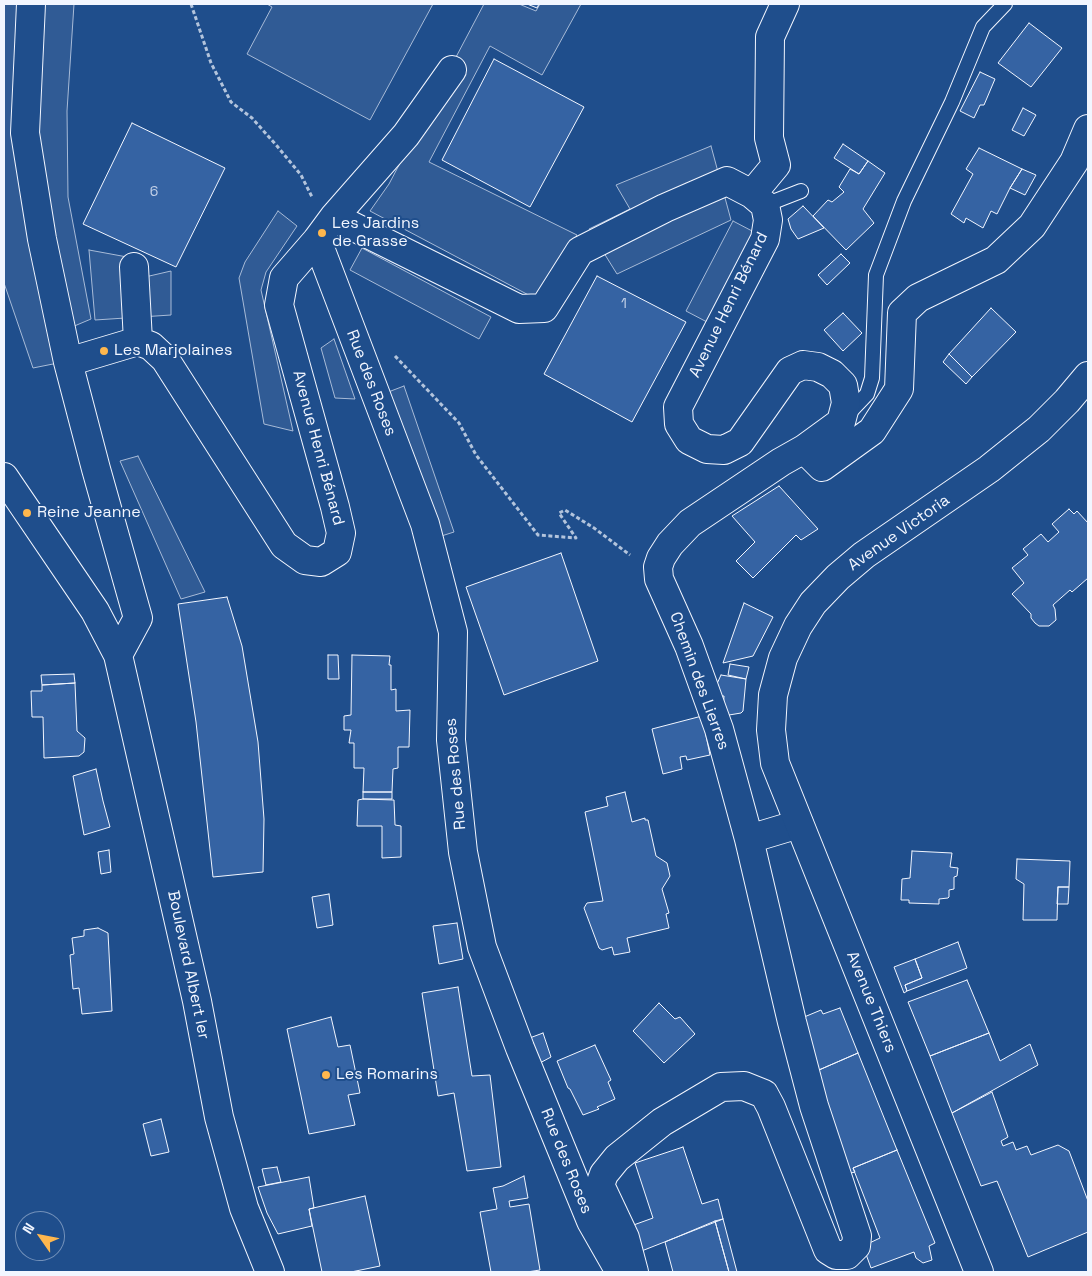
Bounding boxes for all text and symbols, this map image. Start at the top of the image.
house number: 6 [150,184,158,200]
place label: Les Jardins de Grasse [332,214,419,252]
marker: Les Jardins de Grasse [316,227,328,239]
street label: Avenue Henri Bénard [685,229,773,381]
house number: 1 [621,296,627,312]
street label: Rue des Roses [342,327,400,439]
place label: Les Marjolaines [114,341,232,361]
marker: Les Marjolaines [98,345,110,357]
street label: Avenue Henri Bénard [288,368,348,528]
street label: Avenue Victoria [844,491,954,575]
place label: Reine Jeanne [37,503,141,523]
marker: Reine Jeanne [21,507,33,519]
street label: Chemin des Lierres [665,609,733,753]
street label: Rue des Roses [442,717,470,831]
street label: Boulevard Albert Ier [163,889,213,1041]
street label: Avenue Thiers [842,949,900,1055]
place label: Les Romarins [336,1065,438,1085]
marker: Les Romarins [320,1069,332,1081]
street label: Rue des Roses [536,1105,596,1217]
north arrow [15,1211,65,1261]
text: N [18,1220,38,1237]

